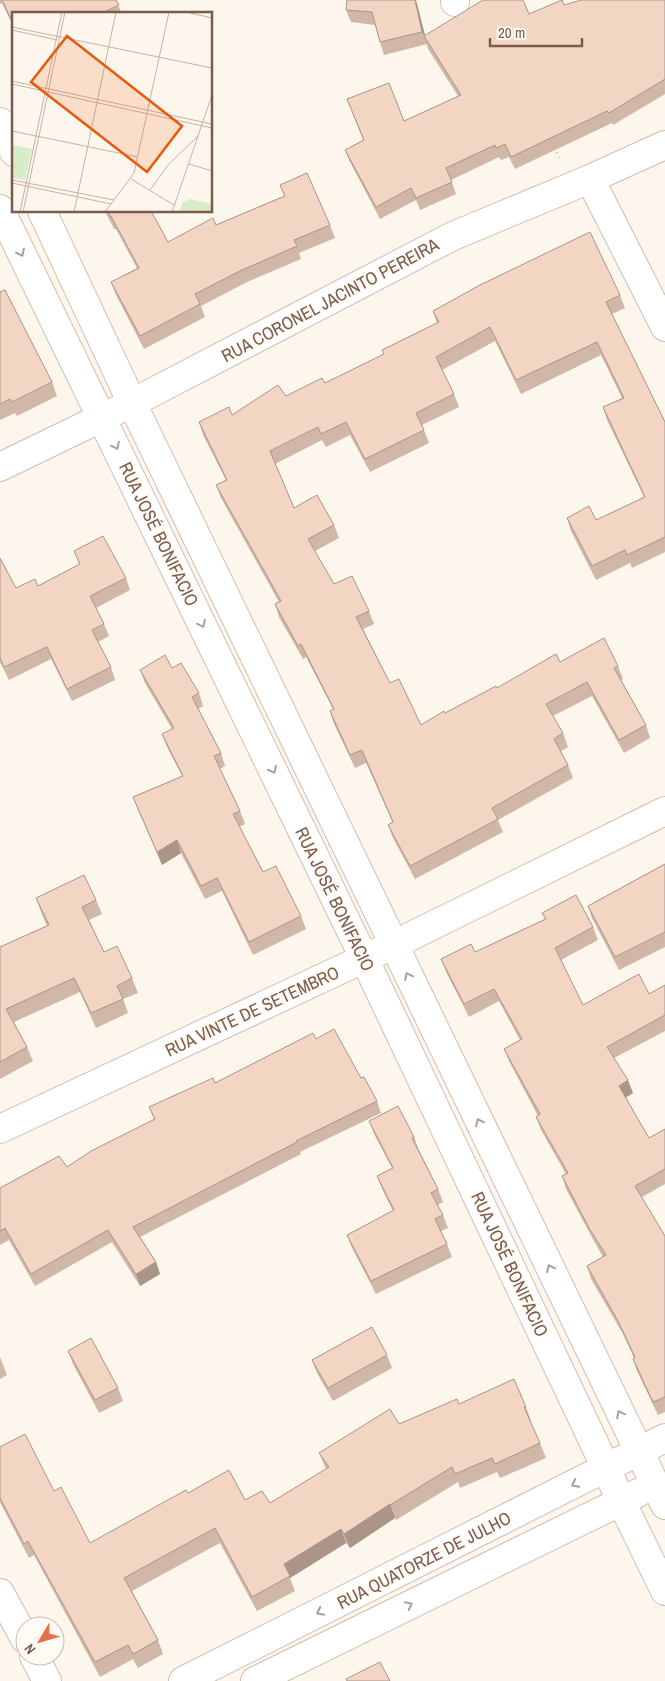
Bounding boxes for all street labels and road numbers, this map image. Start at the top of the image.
street label: RUA CORONEL JACINTO PEREIRA [217,232,443,368]
street label: RUA JOSÉ BONIFACIO [113,458,205,610]
street label: RUA JOSÉ BONIFACIO [289,823,381,975]
street label: RUA VINTE DE SETEMBRO [161,960,343,1062]
street label: RUA JOSÉ BONIFACIO [465,1187,555,1341]
street label: RUA QUATORZE DE JULHO [333,1505,515,1615]

